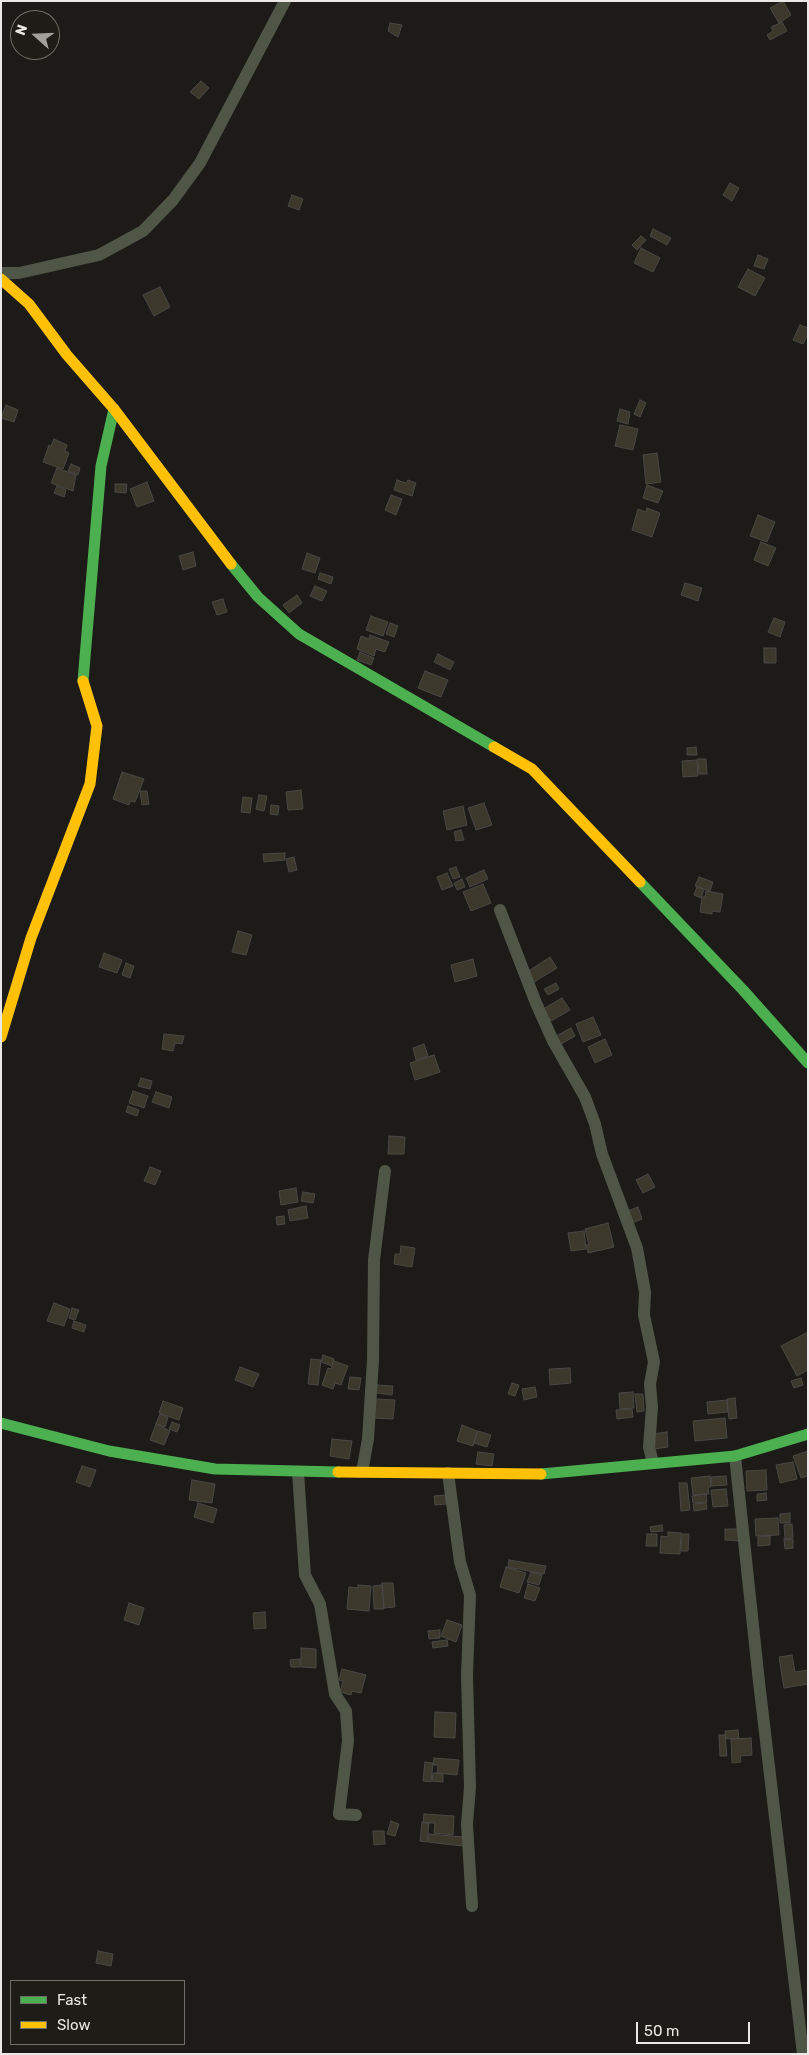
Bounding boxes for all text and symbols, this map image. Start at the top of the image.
north arrow [10,10,60,60]
text: N [12,22,31,38]
legend [10,1980,185,2045]
text: Fast [57,1991,87,2009]
scale bar [639,2012,753,2044]
text: Slow [57,2016,90,2034]
text: 50 m [644,2022,679,2040]

